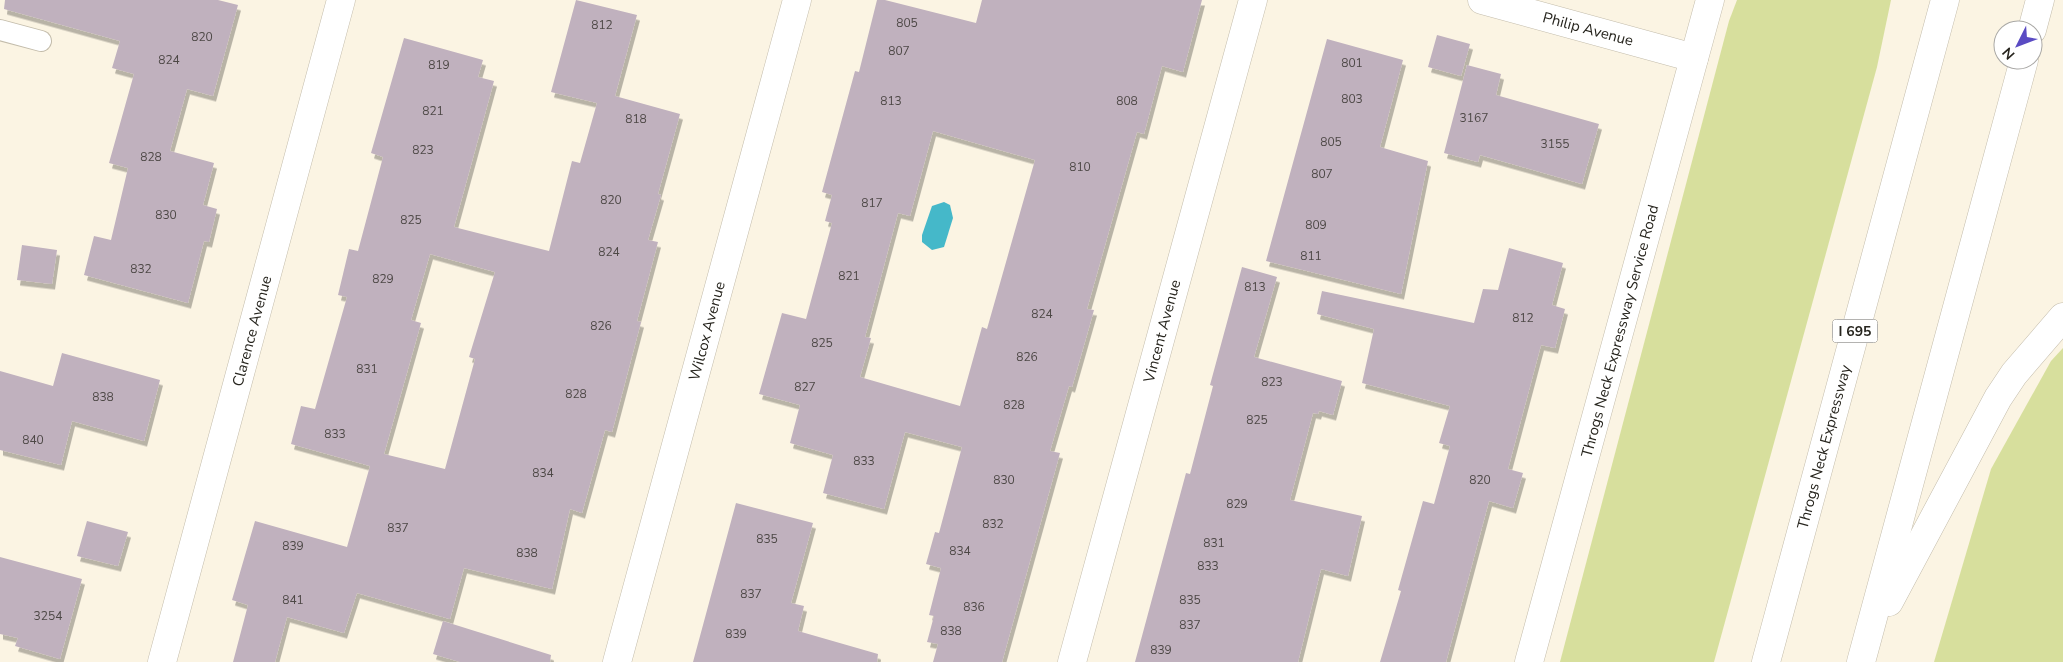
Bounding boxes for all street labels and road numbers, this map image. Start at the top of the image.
street label: Philip Avenue [1540,7,1636,51]
street label: Throgs Neck Expressway Service Road [1577,202,1663,460]
street label: Clarence Avenue [228,273,276,389]
street label: Vincent Avenue [1138,277,1185,386]
street label: Wilcox Avenue [684,279,730,383]
road number: I 695 [1832,320,1878,342]
street label: Throgs Neck Expressway [1792,362,1856,531]

